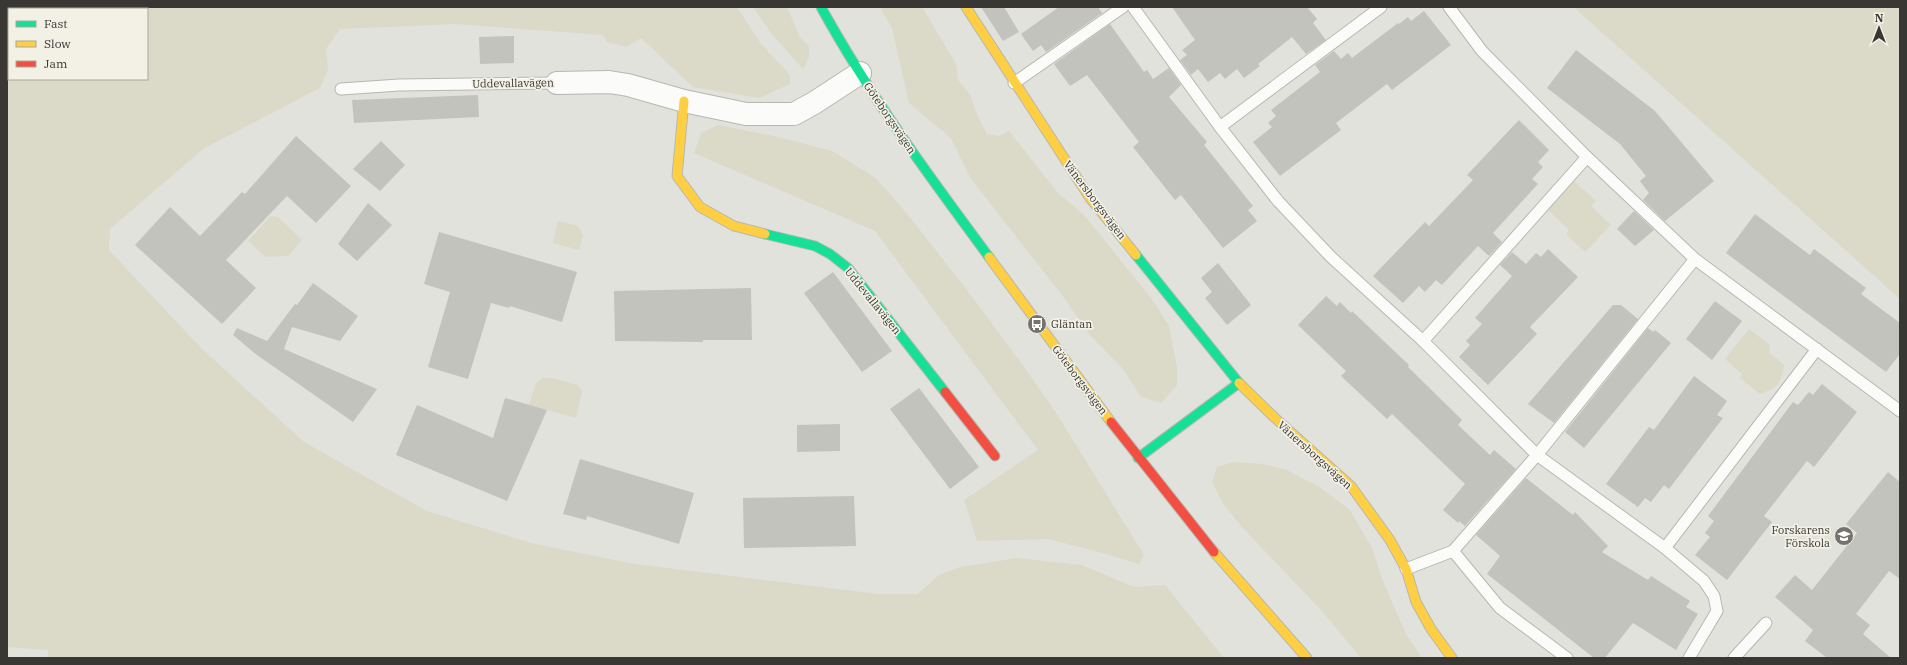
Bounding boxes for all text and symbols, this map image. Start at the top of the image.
legend [8,8,148,80]
north arrow [1859,8,1899,48]
text: N [1875,11,1884,25]
text: Fast [44,16,68,31]
text: Slow [44,36,71,51]
text: Jam [44,56,68,71]
street label: Uddevallavägen [472,75,554,91]
street label: Göteborgsvägen [861,79,919,157]
street label: Vänersborgsvägen [1061,158,1129,242]
street label: Uddevallavägen [842,265,904,337]
bus stop icon: Gläntan [1026,313,1048,335]
place label: Gläntan [1051,317,1092,331]
street label: Göteborgsvägen [1049,342,1111,418]
street label: Vänersborgsvägen [1275,418,1355,492]
place label: Forskarens Förskola [1772,523,1830,550]
school or university icon: Forskarens Förskola [1833,525,1855,547]

